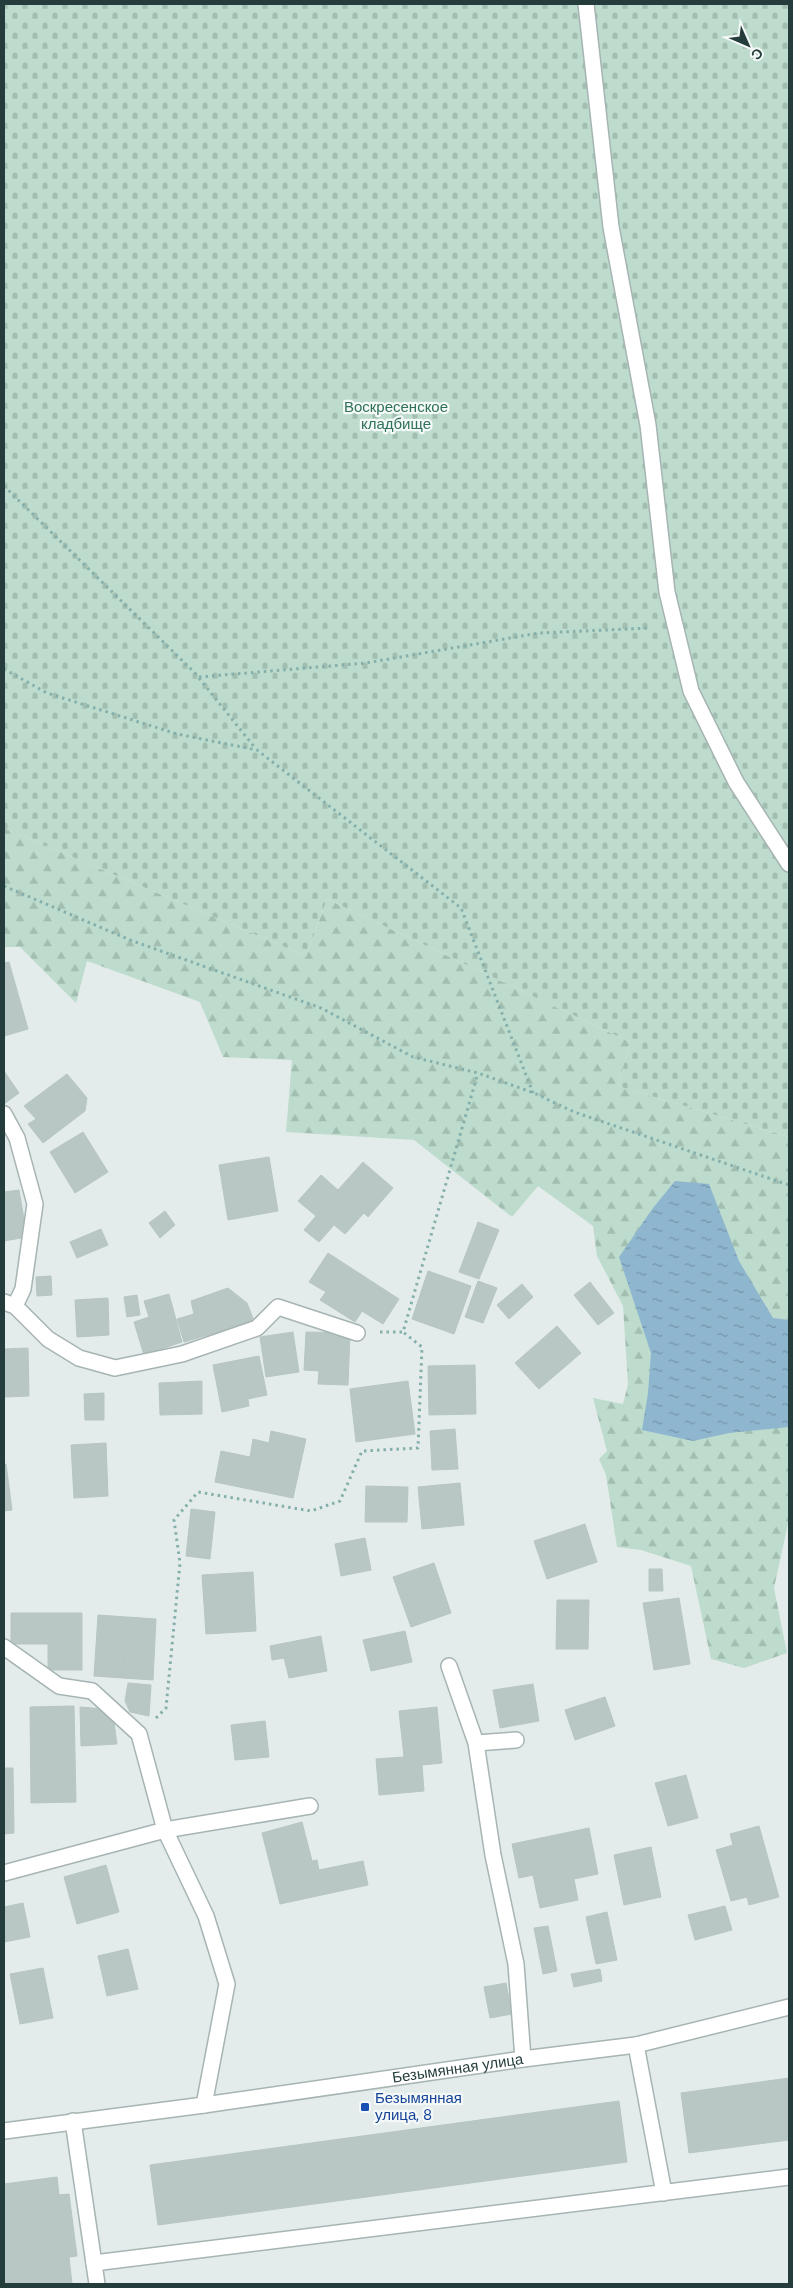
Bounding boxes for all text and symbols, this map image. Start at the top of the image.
north arrow [723,20,773,70]
text: С [747,44,767,64]
park label: Воскресенское кладбище [344,397,448,434]
street label: Безымянная улица [391,2049,525,2088]
place label: Безымянная улица, 8 [375,2088,462,2125]
marker: Безымянная улица, 8 [359,2101,371,2113]

